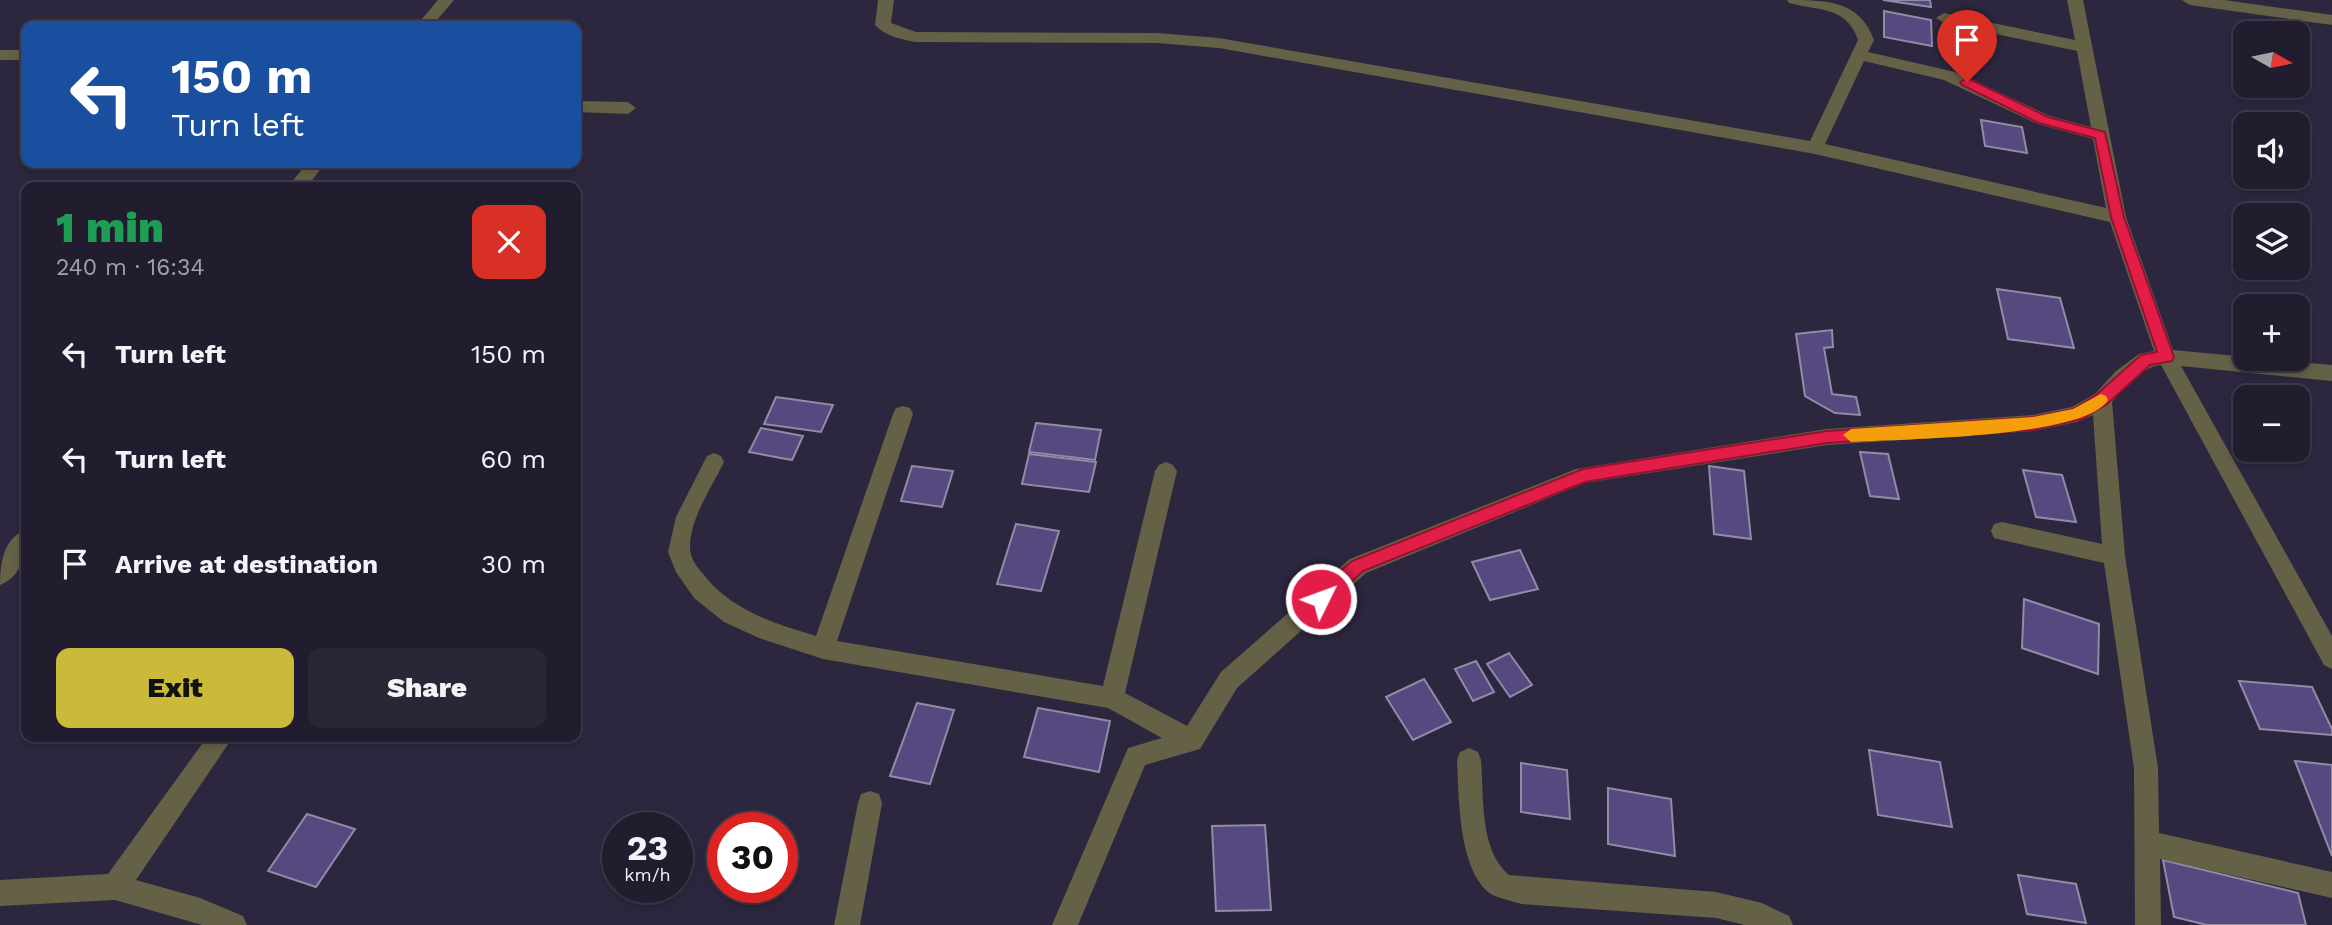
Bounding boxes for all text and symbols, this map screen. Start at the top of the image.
pin [1937,10,1997,82]
icon: arrive [1948,21,1986,59]
north arrow [2233,21,2310,98]
map controls [2233,21,2310,462]
text: 150 m [171,47,312,105]
icon: left [56,49,147,140]
text: Turn left [171,106,304,144]
button: sound [2233,112,2310,189]
text: 1 min [56,203,164,252]
button: layers [2233,203,2310,280]
button: close [472,205,546,279]
text: 240 m · 16:34 [56,254,205,281]
button: + [2233,294,2310,371]
icon: left [56,335,94,373]
text: Turn left [115,339,226,369]
text: 150 m [471,339,546,369]
button: − [2233,385,2310,462]
icon: left [56,440,94,478]
text: Turn left [115,444,226,474]
text: 60 m [480,444,546,474]
icon: arrive [56,545,94,583]
text: Arrive at destination [115,549,378,579]
text: 30 m [481,549,546,579]
position arrow [1284,562,1358,636]
button: Exit [56,648,294,728]
button: Share [308,648,546,728]
speed limit sign: 30 [707,812,798,903]
text: 23 [627,827,668,869]
text: km/h [624,864,671,885]

